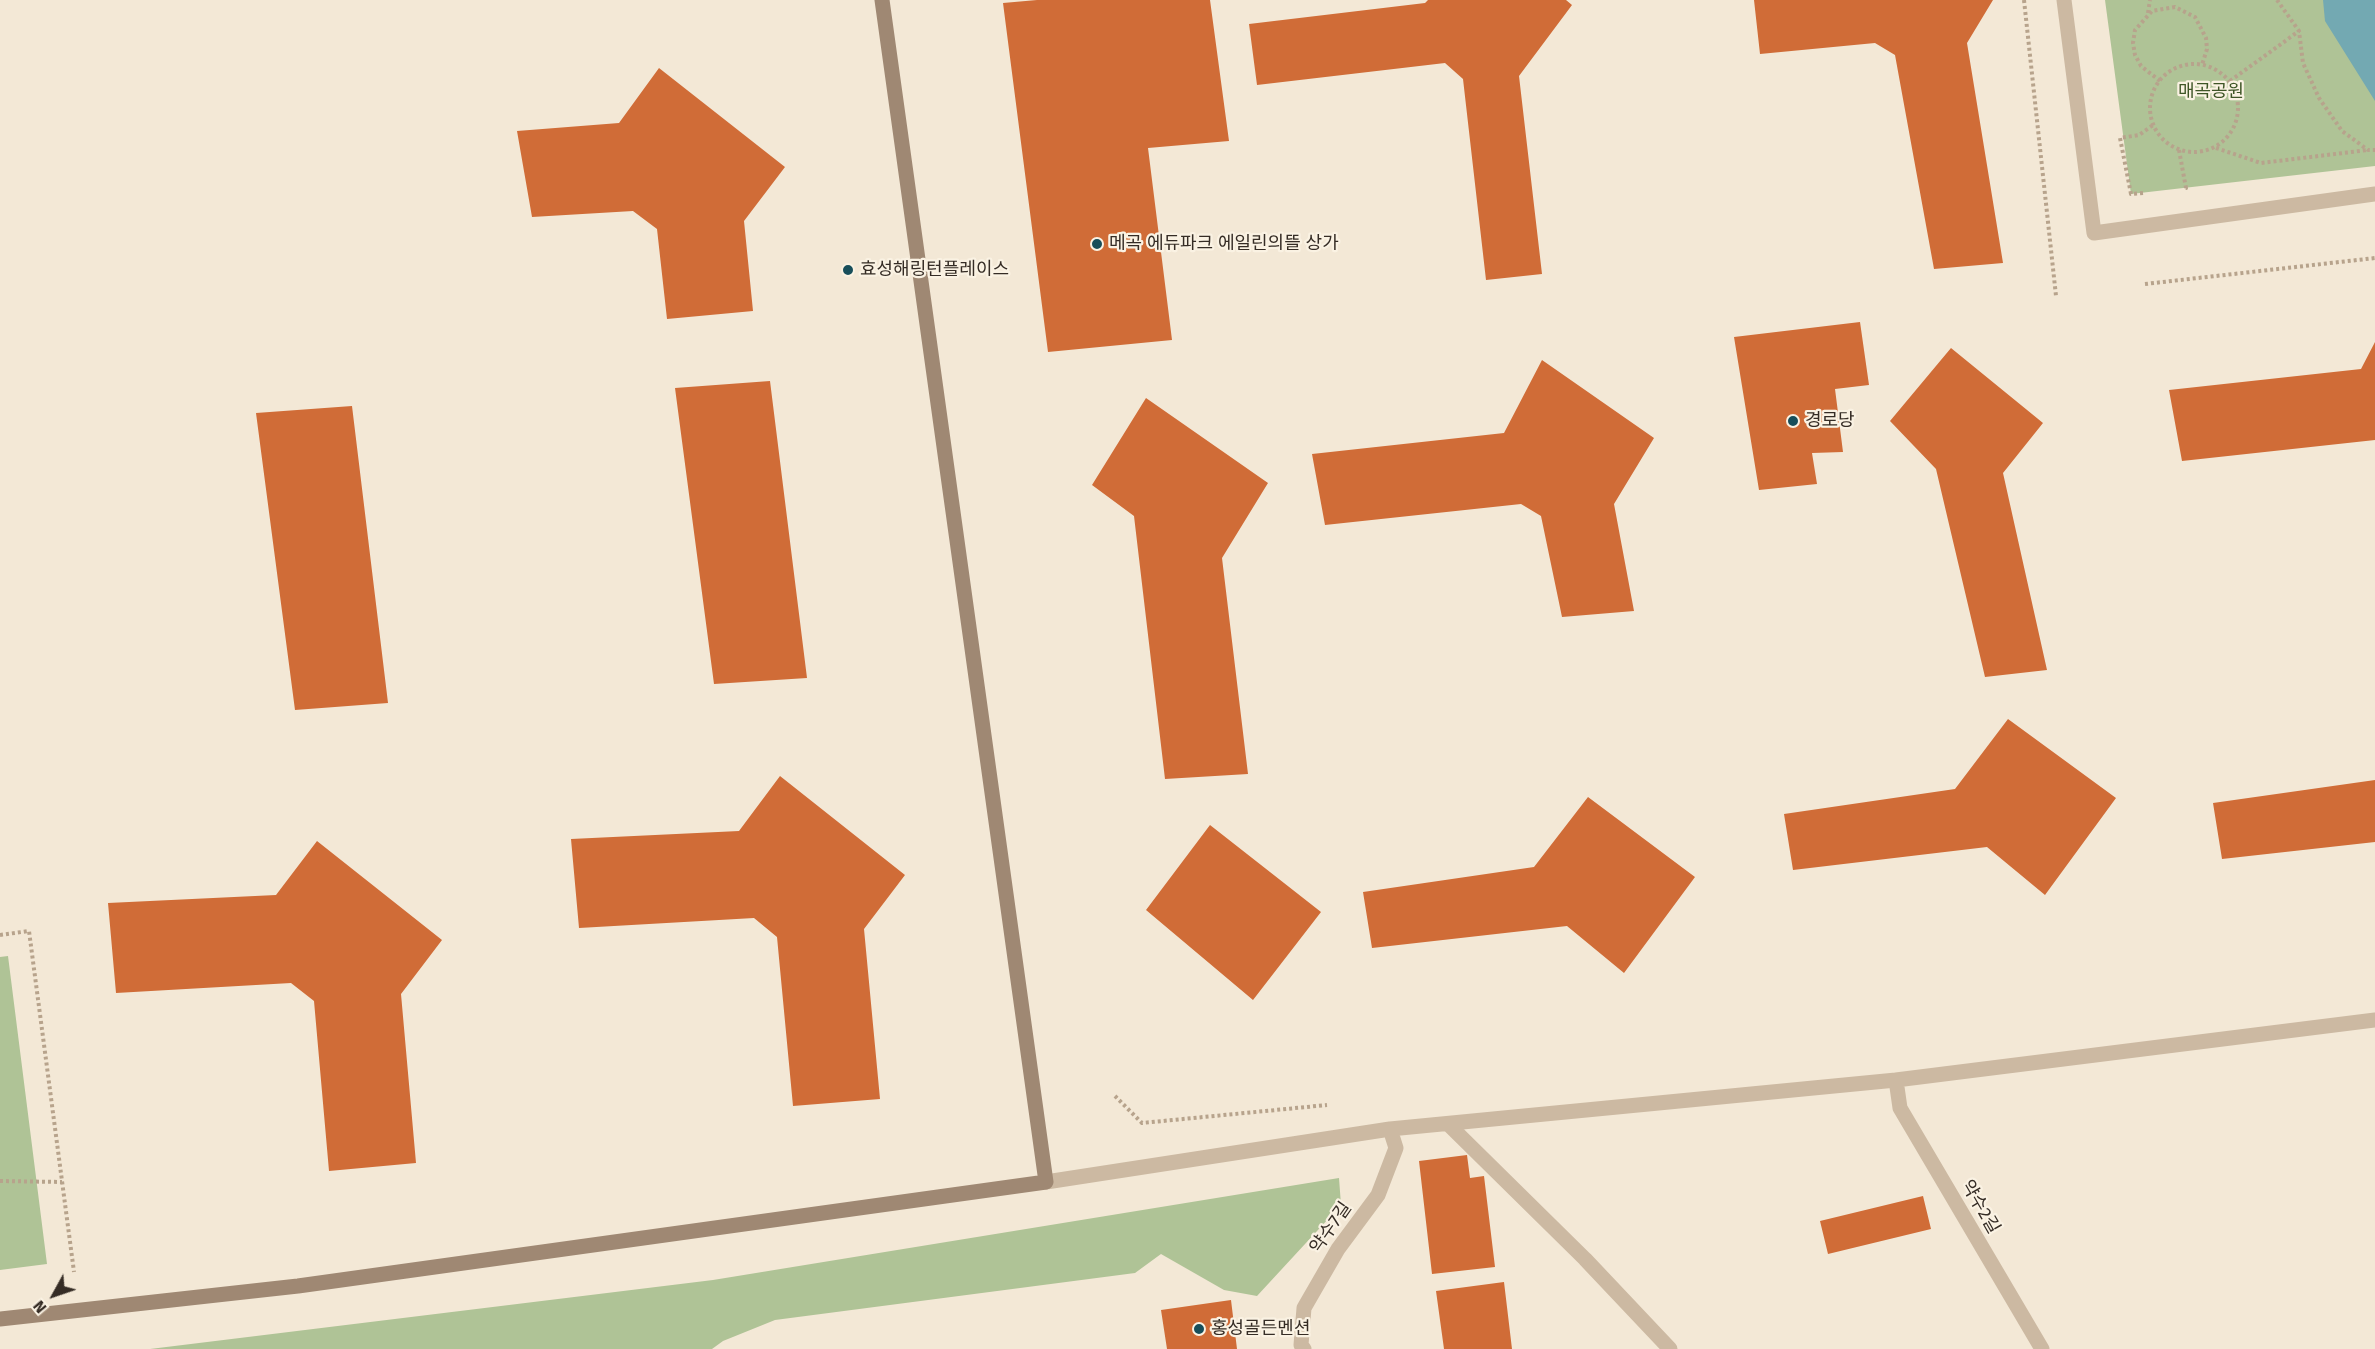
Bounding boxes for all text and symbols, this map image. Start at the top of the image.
park label: 매곡공원 [2178,81,2244,103]
place label: 메곡 에듀파크 에일린의뜰 상가 [1109,233,1339,255]
marker: 메곡 에듀파크 에일린의뜰 상가 [1090,237,1104,251]
place label: 효성해링턴플레이스 [860,259,1009,281]
marker: 효성해링턴플레이스 [841,263,855,277]
place label: 경로당 [1805,410,1855,432]
marker: 경로당 [1786,414,1800,428]
street label: 약수2길 [1956,1176,2004,1238]
street label: 약수7길 [1306,1198,1356,1258]
north arrow [24,1265,84,1325]
text: N [29,1297,51,1317]
place label: 홍성골든멘션 [1211,1318,1310,1340]
marker: 홍성골든멘션 [1192,1322,1206,1336]

